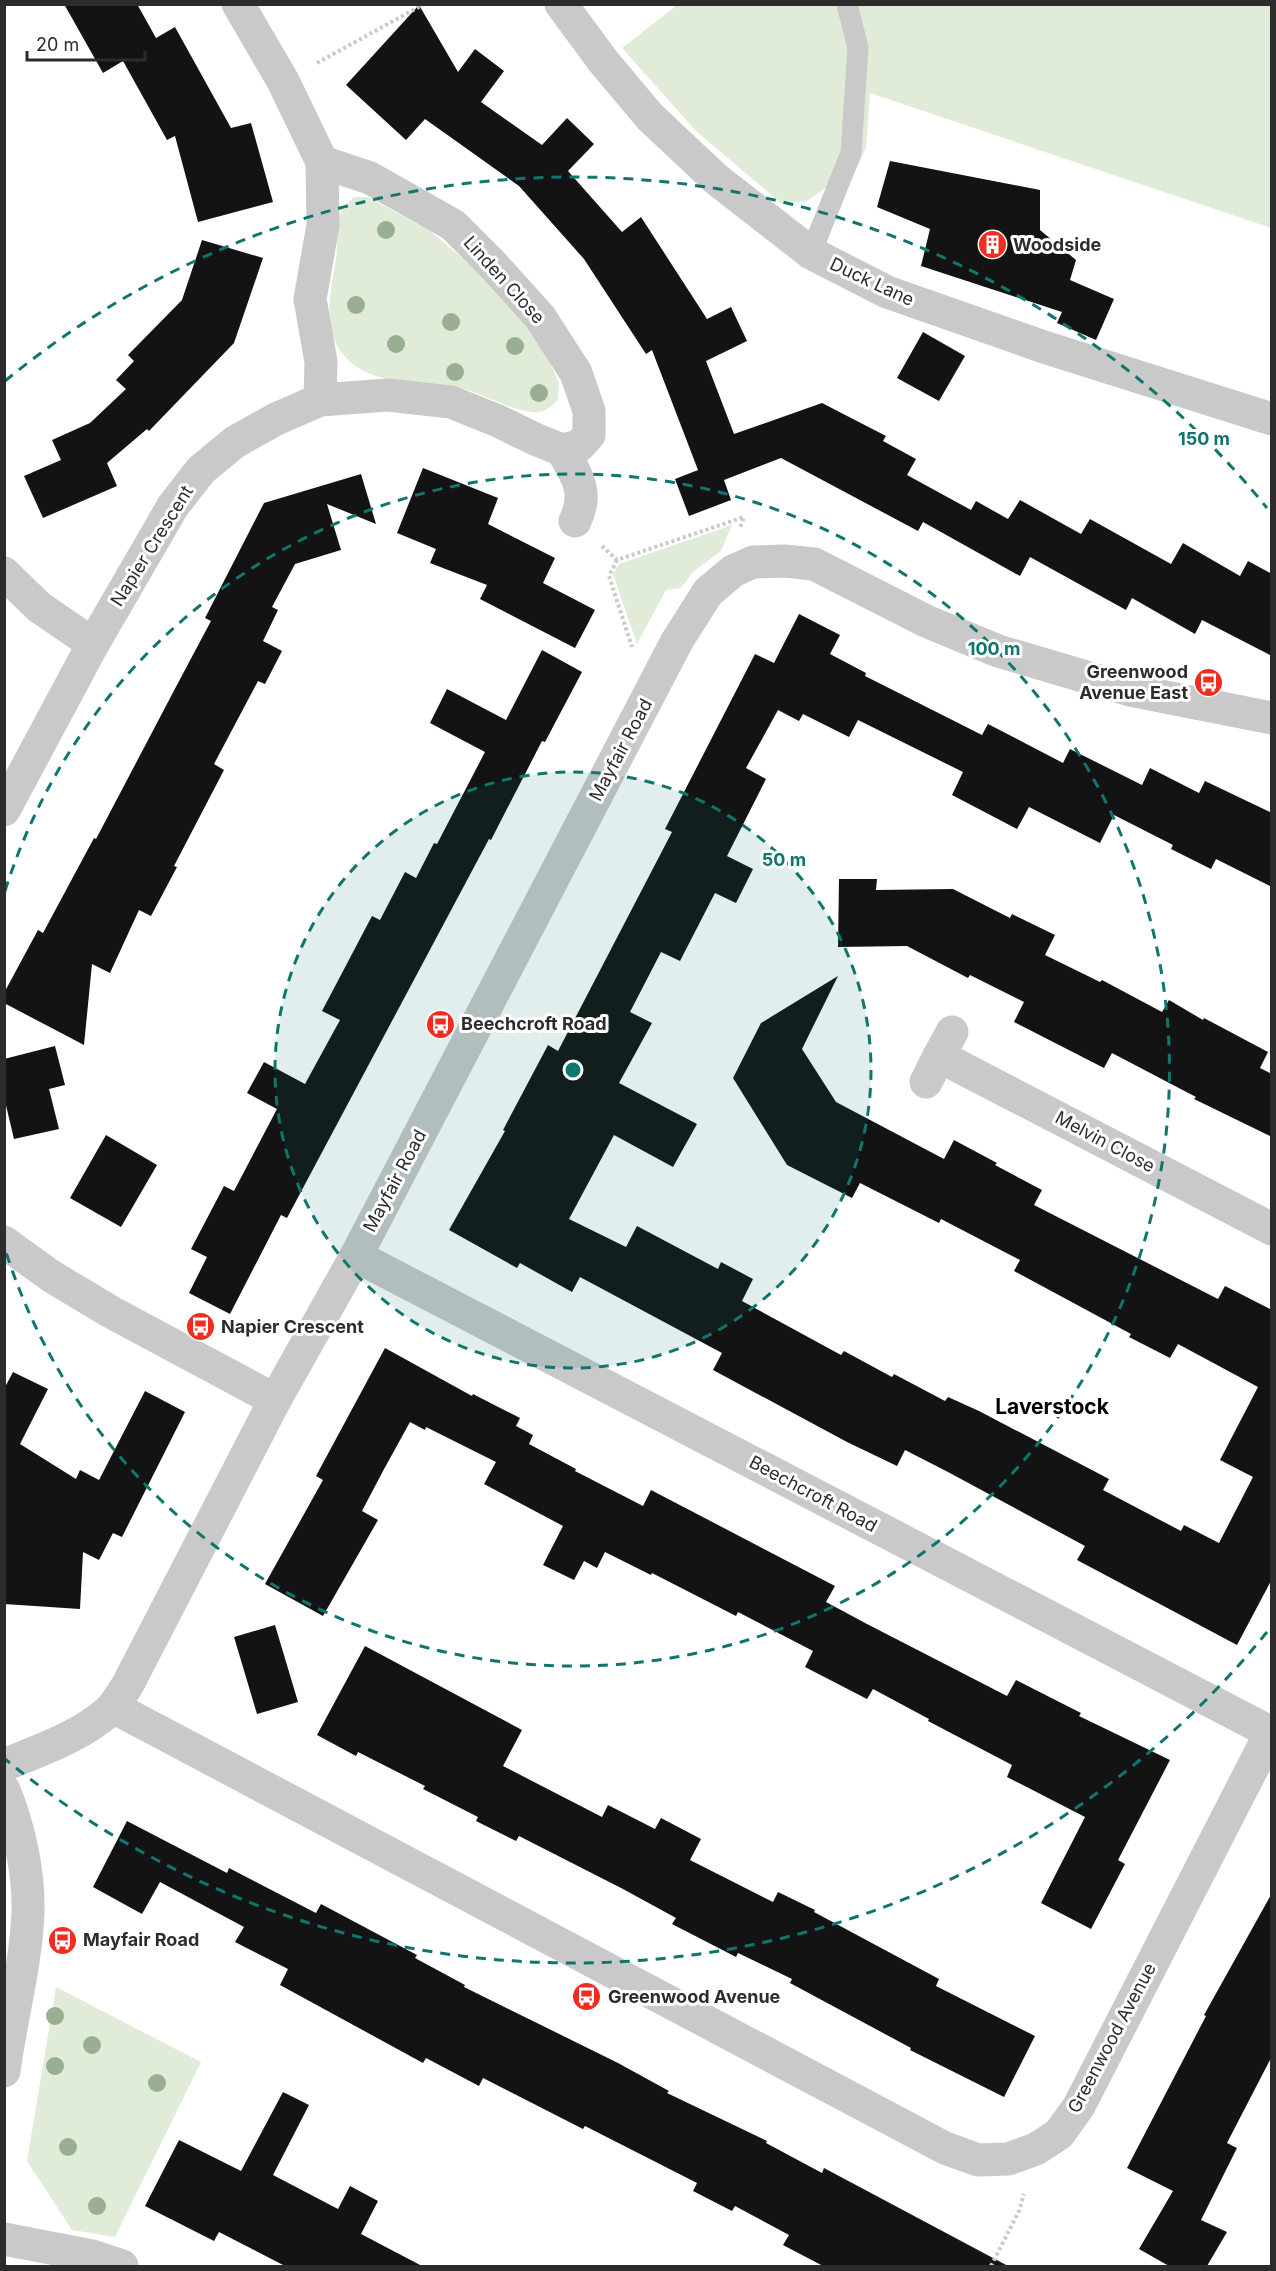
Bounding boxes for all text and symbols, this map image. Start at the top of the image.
scale bar [27,24,146,62]
text: 20 m [36,34,79,55]
building icon: Woodside [976,229,1008,261]
street label: Linden Close [460,232,549,328]
place label: Woodside [1013,234,1102,255]
street label: Duck Lane [827,253,918,310]
text: 150 m [1178,428,1230,449]
street label: Napier Crescent [106,481,197,610]
text: 100 m [968,638,1020,659]
place label: Greenwood Avenue East [1079,661,1188,703]
bus stop icon: Greenwood Avenue East [1193,666,1225,698]
street label: Mayfair Road [585,695,656,804]
text: 50 m [762,849,806,870]
bus stop icon: Beechcroft Road [424,1008,456,1040]
place label: Beechcroft Road [461,1013,607,1034]
centre of rings [563,1060,583,1080]
street label: Melvin Close [1052,1107,1159,1177]
street label: Mayfair Road [359,1126,430,1235]
bus stop icon: Napier Crescent [184,1311,216,1343]
place label: Napier Crescent [221,1316,364,1337]
district label: Laverstock [995,1394,1110,1419]
street label: Beechcroft Road [746,1451,881,1536]
bus stop icon: Mayfair Road [46,1924,78,1956]
place label: Mayfair Road [83,1929,199,1950]
street label: Greenwood Avenue [1063,1959,1160,2116]
bus stop icon: Greenwood Avenue [571,1981,603,2013]
place label: Greenwood Avenue [608,1986,781,2007]

